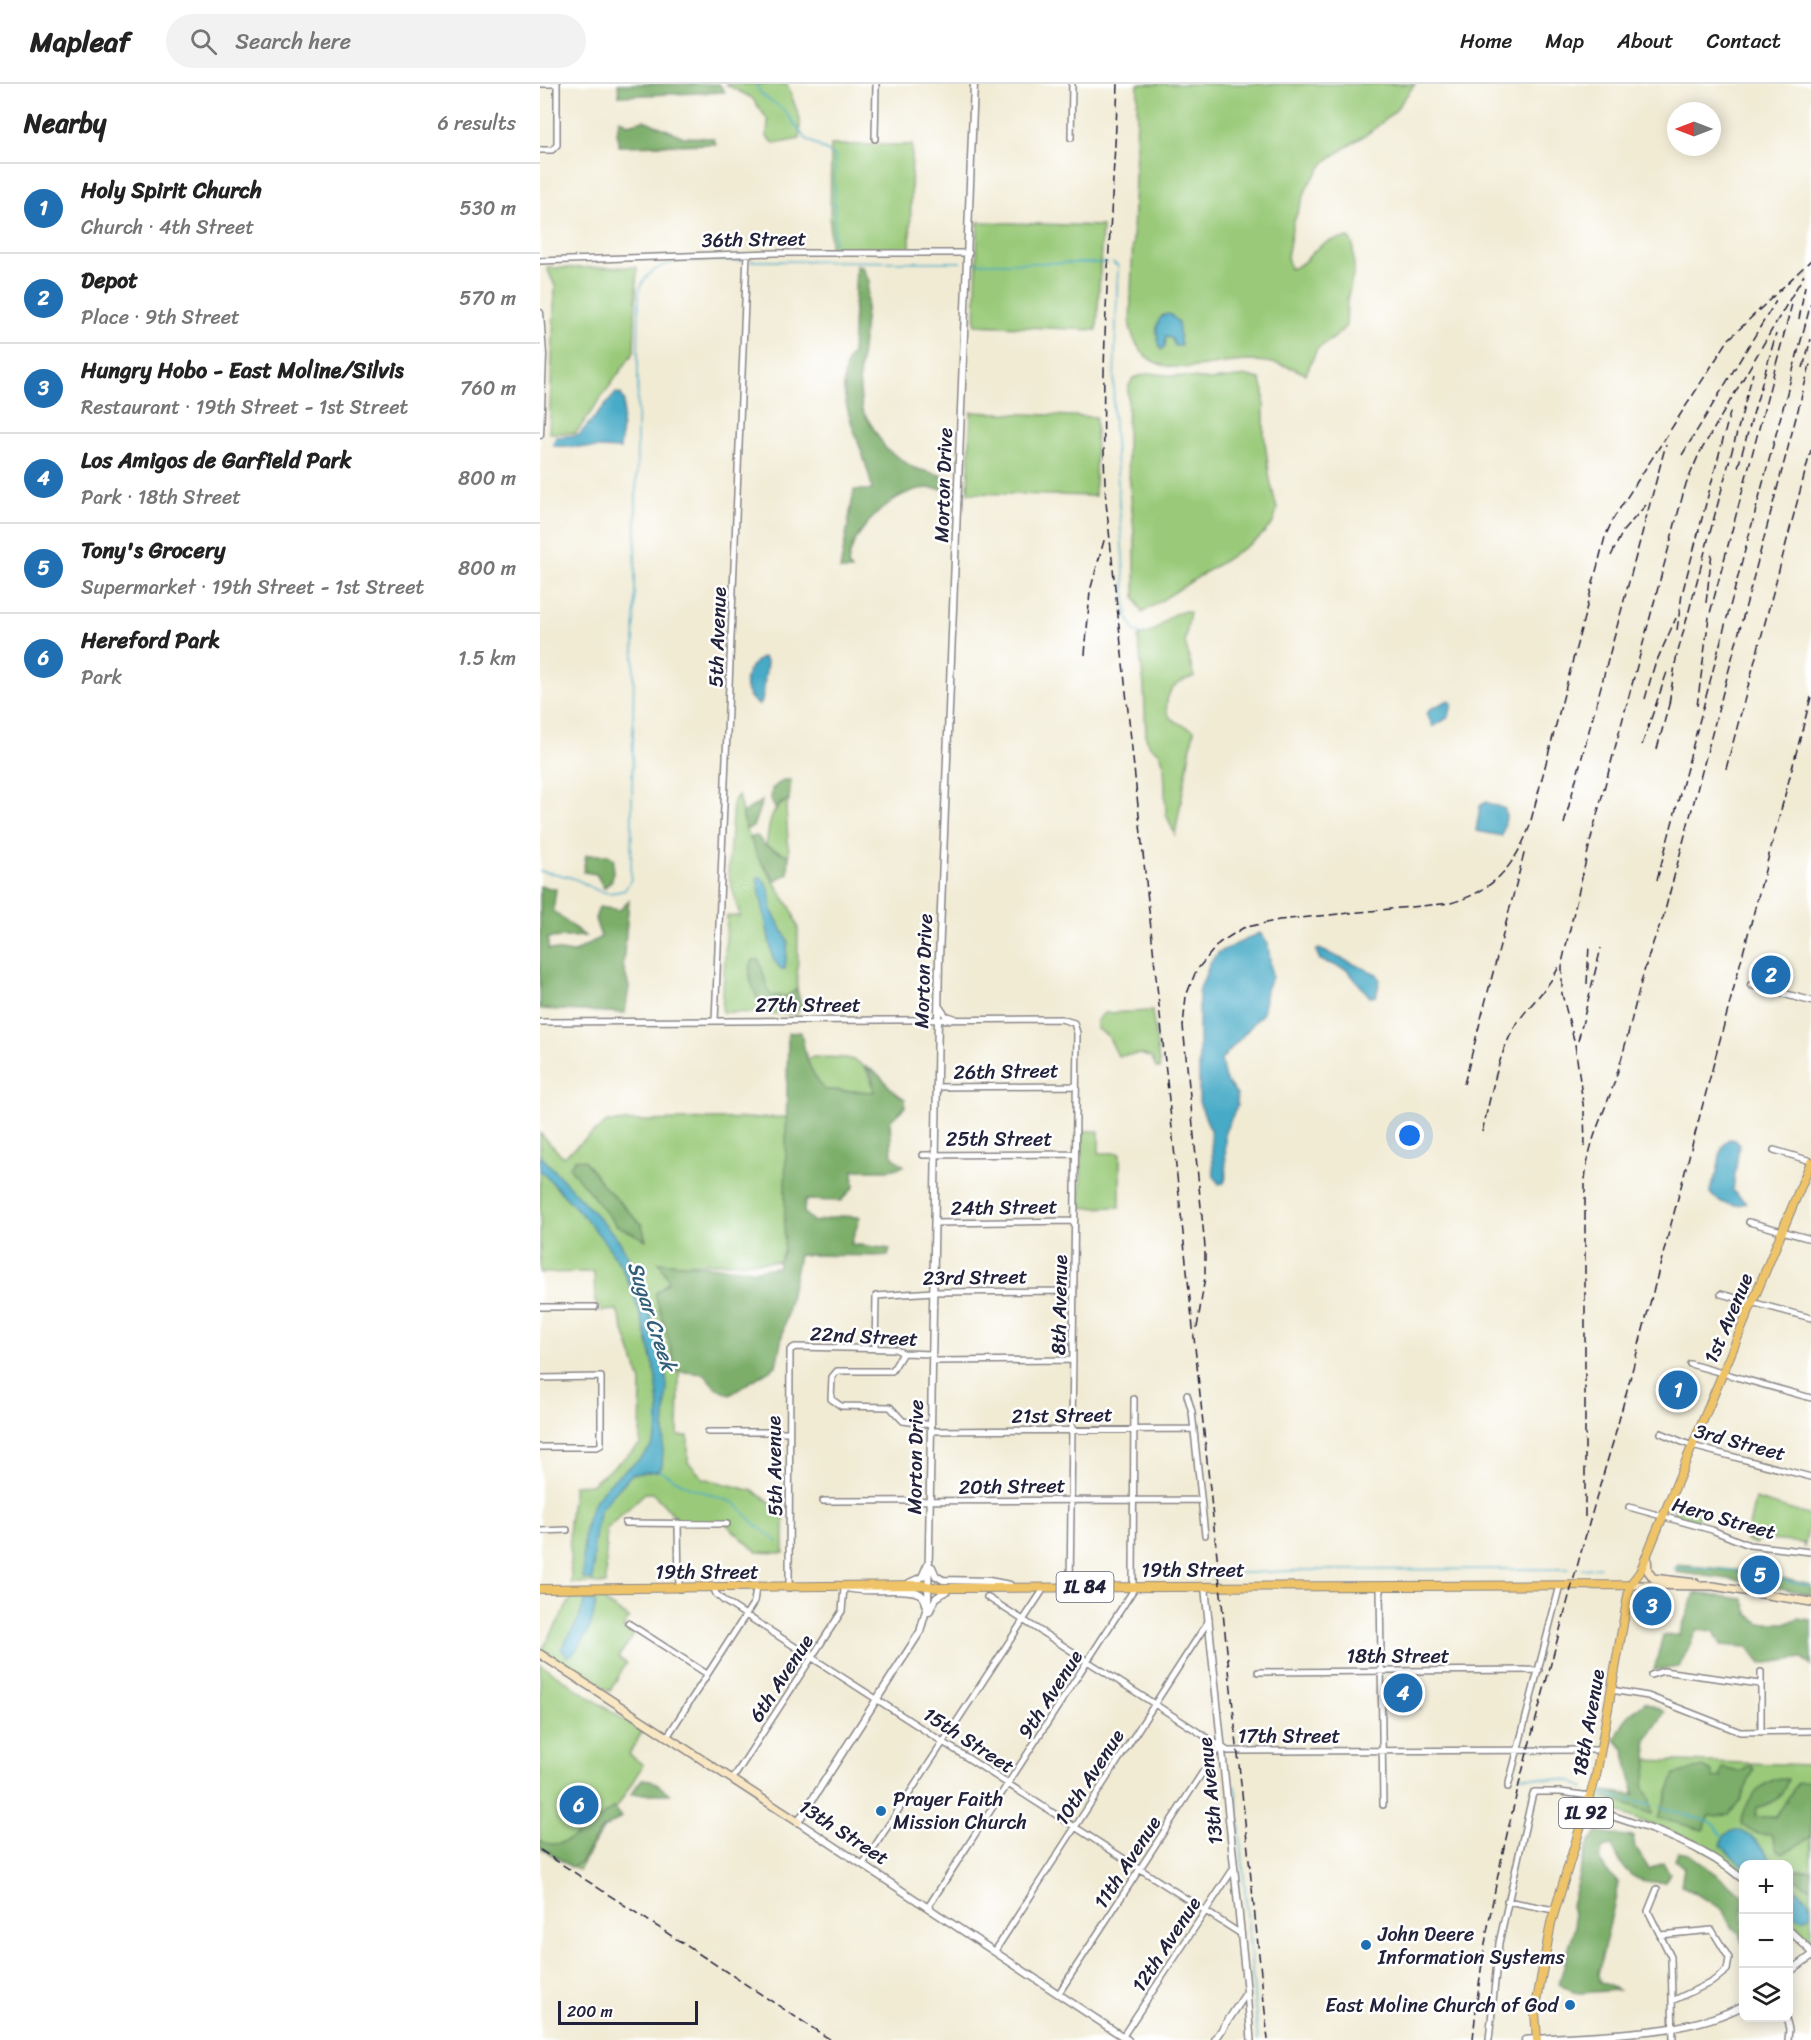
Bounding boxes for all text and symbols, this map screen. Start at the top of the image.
search box [166,14,586,68]
text: Mapleaf [30,17,130,66]
text: Search here [235,22,351,61]
text: Home [1460,22,1512,60]
text: Map [1545,22,1584,60]
text: About [1617,22,1674,60]
text: Contact [1707,22,1781,60]
icon: search [187,25,220,58]
text: Nearby [24,100,106,146]
north arrow [1667,102,1721,156]
text: 6 results [437,106,516,141]
text: Holy Spirit Church [81,171,262,210]
text: 1 [39,191,48,226]
text: 530 m [460,191,516,226]
text: Church · 4th Street [81,210,254,245]
street label: 36th Street [701,221,807,258]
text: Depot [81,261,138,300]
text: 2 [38,281,49,316]
text: 570 m [459,281,516,316]
text: Place · 9th Street [81,300,240,335]
text: Hungry Hobo - East Moline/Silvis [81,351,404,390]
text: 3 [38,371,49,406]
text: 760 m [460,371,516,406]
text: Restaurant · 19th Street - 1st Street [81,390,408,425]
street label: Morton Drive [924,427,963,543]
text: Los Amigos de Garfield Park [81,441,351,480]
text: 4 [37,461,50,496]
text: 800 m [458,461,516,496]
text: Park · 18th Street [81,480,241,515]
text: Tony's Grocery [81,531,225,570]
text: 5 [37,551,50,586]
text: 800 m [458,551,516,586]
text: Supermarket · 19th Street - 1st Street [81,570,424,605]
street label: 5th Avenue [698,586,737,688]
text: Hereford Park [81,621,220,660]
text: 6 [38,641,49,676]
text: 1.5 km [458,641,516,676]
text: Park [81,660,122,695]
street label: Morton Drive [904,913,943,1029]
pin: 2 [1752,952,1790,998]
street label: 27th Street [755,988,861,1023]
street label: 26th Street [953,1053,1059,1090]
your location [1395,1121,1424,1150]
street label: 25th Street [946,1122,1052,1157]
street label: 24th Street [950,1189,1058,1226]
street label: 8th Avenue [1041,1254,1078,1355]
water label: Sugar Creek [616,1256,688,1379]
street label: 23rd Street [922,1259,1028,1296]
street label: 1st Avenue [1694,1267,1763,1369]
street label: 22nd Street [809,1316,919,1357]
pin: 1 [1658,1368,1698,1412]
street label: 21st Street [1011,1397,1113,1434]
street label: Morton Drive [897,1399,934,1515]
street label: 3rd Street [1690,1414,1790,1471]
street label: 5th Avenue [756,1415,793,1517]
street label: 20th Street [958,1468,1066,1505]
street label: Hero Street [1668,1487,1780,1550]
pin: 5 [1740,1552,1780,1598]
street label: 19th Street [1141,1553,1245,1588]
street label: 19th Street [655,1555,759,1590]
road number: IL 84 [1056,1572,1114,1602]
pin: 3 [1632,1584,1672,1628]
street label: 6th Avenue [740,1627,823,1730]
street label: 18th Street [1346,1639,1450,1674]
street label: 9th Avenue [1008,1642,1093,1746]
street label: 18th Avenue [1562,1666,1615,1780]
pin: 4 [1384,1670,1422,1716]
street label: 15th Street [916,1698,1022,1783]
street label: 17th Street [1238,1719,1341,1754]
street label: 10th Avenue [1045,1722,1134,1833]
street label: 13th Avenue [1187,1735,1234,1846]
pin: 6 [560,1782,598,1828]
place label: Prayer Faith Mission Church [893,1782,1027,1840]
street label: 13th Street [791,1790,896,1875]
road number: IL 92 [1559,1798,1613,1828]
marker: Prayer Faith Mission Church [874,1804,888,1818]
street label: 11th Avenue [1084,1808,1171,1916]
map controls [1739,1860,1793,2022]
button: + [1739,1860,1793,1914]
street label: 12th Avenue [1122,1889,1211,1999]
button: − [1739,1914,1793,1968]
place label: John Deere Information Systems [1377,1917,1565,1975]
marker: John Deere Information Systems [1359,1938,1373,1952]
button: layers [1739,1968,1793,2022]
place label: East Moline Church of God [1325,1988,1559,2023]
text: 200 m [567,1997,613,2026]
scale bar [558,1998,698,2026]
marker: East Moline Church of God [1563,1998,1577,2012]

